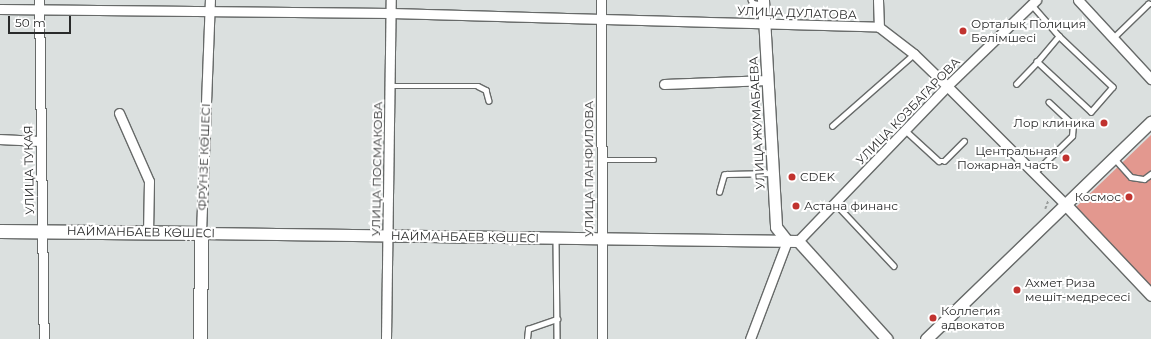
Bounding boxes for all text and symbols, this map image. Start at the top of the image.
street label: УЛИЦА ДУЛАТОВА [737,4,857,22]
scale bar [10,8,73,34]
text: 50 m [15,15,46,30]
place label: Орталық Полиция Бөлімшесі [971,17,1086,45]
marker: Орталық Полиция Бөлімшесі [958,26,968,36]
street label: УЛИЦА КОЗБАГАРОВА [853,55,963,167]
street label: УЛИЦА ЖУМАБАЕВА [746,56,768,190]
street label: УЛИЦА ПАНФИЛОВА [582,101,596,237]
street label: УЛИЦА ПОСМАКОВА [369,102,385,236]
street label: ФРУНЗЕ КӨШЕСІ [195,103,213,211]
place label: Лор клиника [1014,116,1095,130]
marker: Лор клиника [1098,117,1110,129]
street label: УЛИЦА ТУКАЯ [21,125,37,215]
place label: Центральная Пожарная часть [957,144,1058,172]
marker: Центральная Пожарная часть [1061,153,1071,163]
place label: CDEK [800,170,835,184]
marker: CDEK [787,172,797,182]
place label: Космос [1075,190,1121,204]
marker: Космос [1124,192,1134,202]
place label: Астана финанс [804,199,898,213]
marker: Астана финанс [791,201,801,211]
street label: НАЙМАНБАЕВ КӨШЕСІ [67,224,215,240]
street label: НАЙМАНБАЕВ КӨШЕСІ [391,229,539,245]
place label: Ахмет Риза мешіт-медресесі [1025,276,1131,304]
marker: Ахмет Риза мешіт-медресесі [1012,285,1022,295]
place label: Коллегия адвокатов [941,304,1005,332]
marker: Коллегия адвокатов [928,313,938,323]

